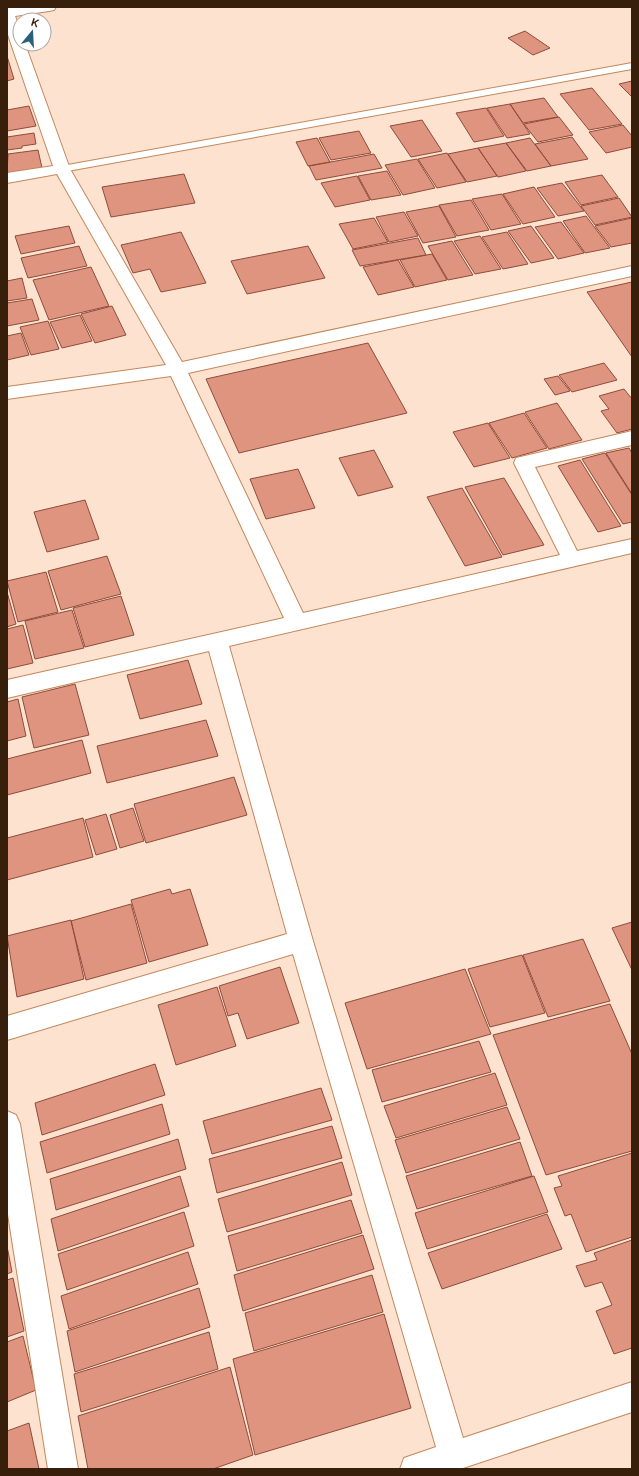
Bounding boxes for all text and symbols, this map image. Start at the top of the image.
north arrow [12,12,52,52]
text: K [29,16,41,30]

